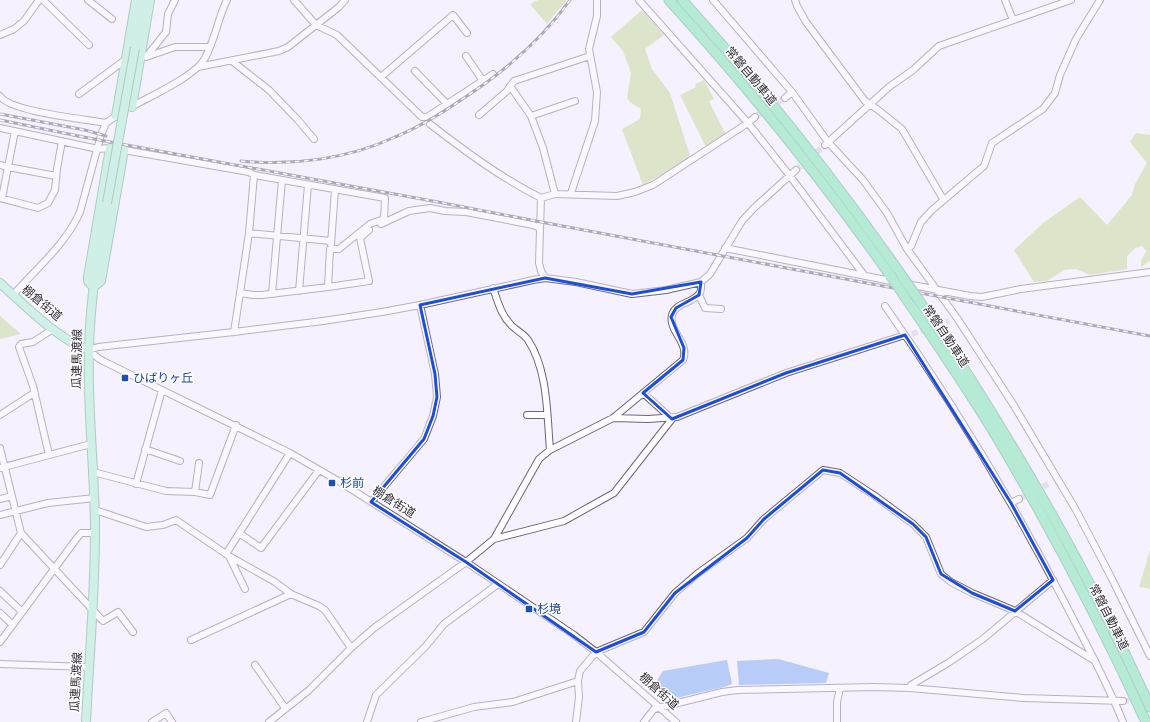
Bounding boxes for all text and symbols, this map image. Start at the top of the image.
street label: 常磐自動車道 [722,44,780,108]
street label: 棚倉街道 [19,282,65,324]
street label: 常磐自動車道 [920,302,972,370]
street label: 瓜連馬渡線 [69,329,85,389]
place label: ひばりヶ丘 [133,371,193,385]
marker: ひばりヶ丘 [120,373,130,383]
place label: 杉前 [340,476,364,490]
marker: 杉前 [327,478,337,488]
street label: 棚倉街道 [370,483,418,521]
street label: 常磐自動車道 [1086,582,1132,652]
place label: 杉境 [537,602,561,616]
marker: 杉境 [524,604,534,614]
street label: 瓜連馬渡線 [67,652,85,712]
street label: 棚倉街道 [636,670,682,712]

